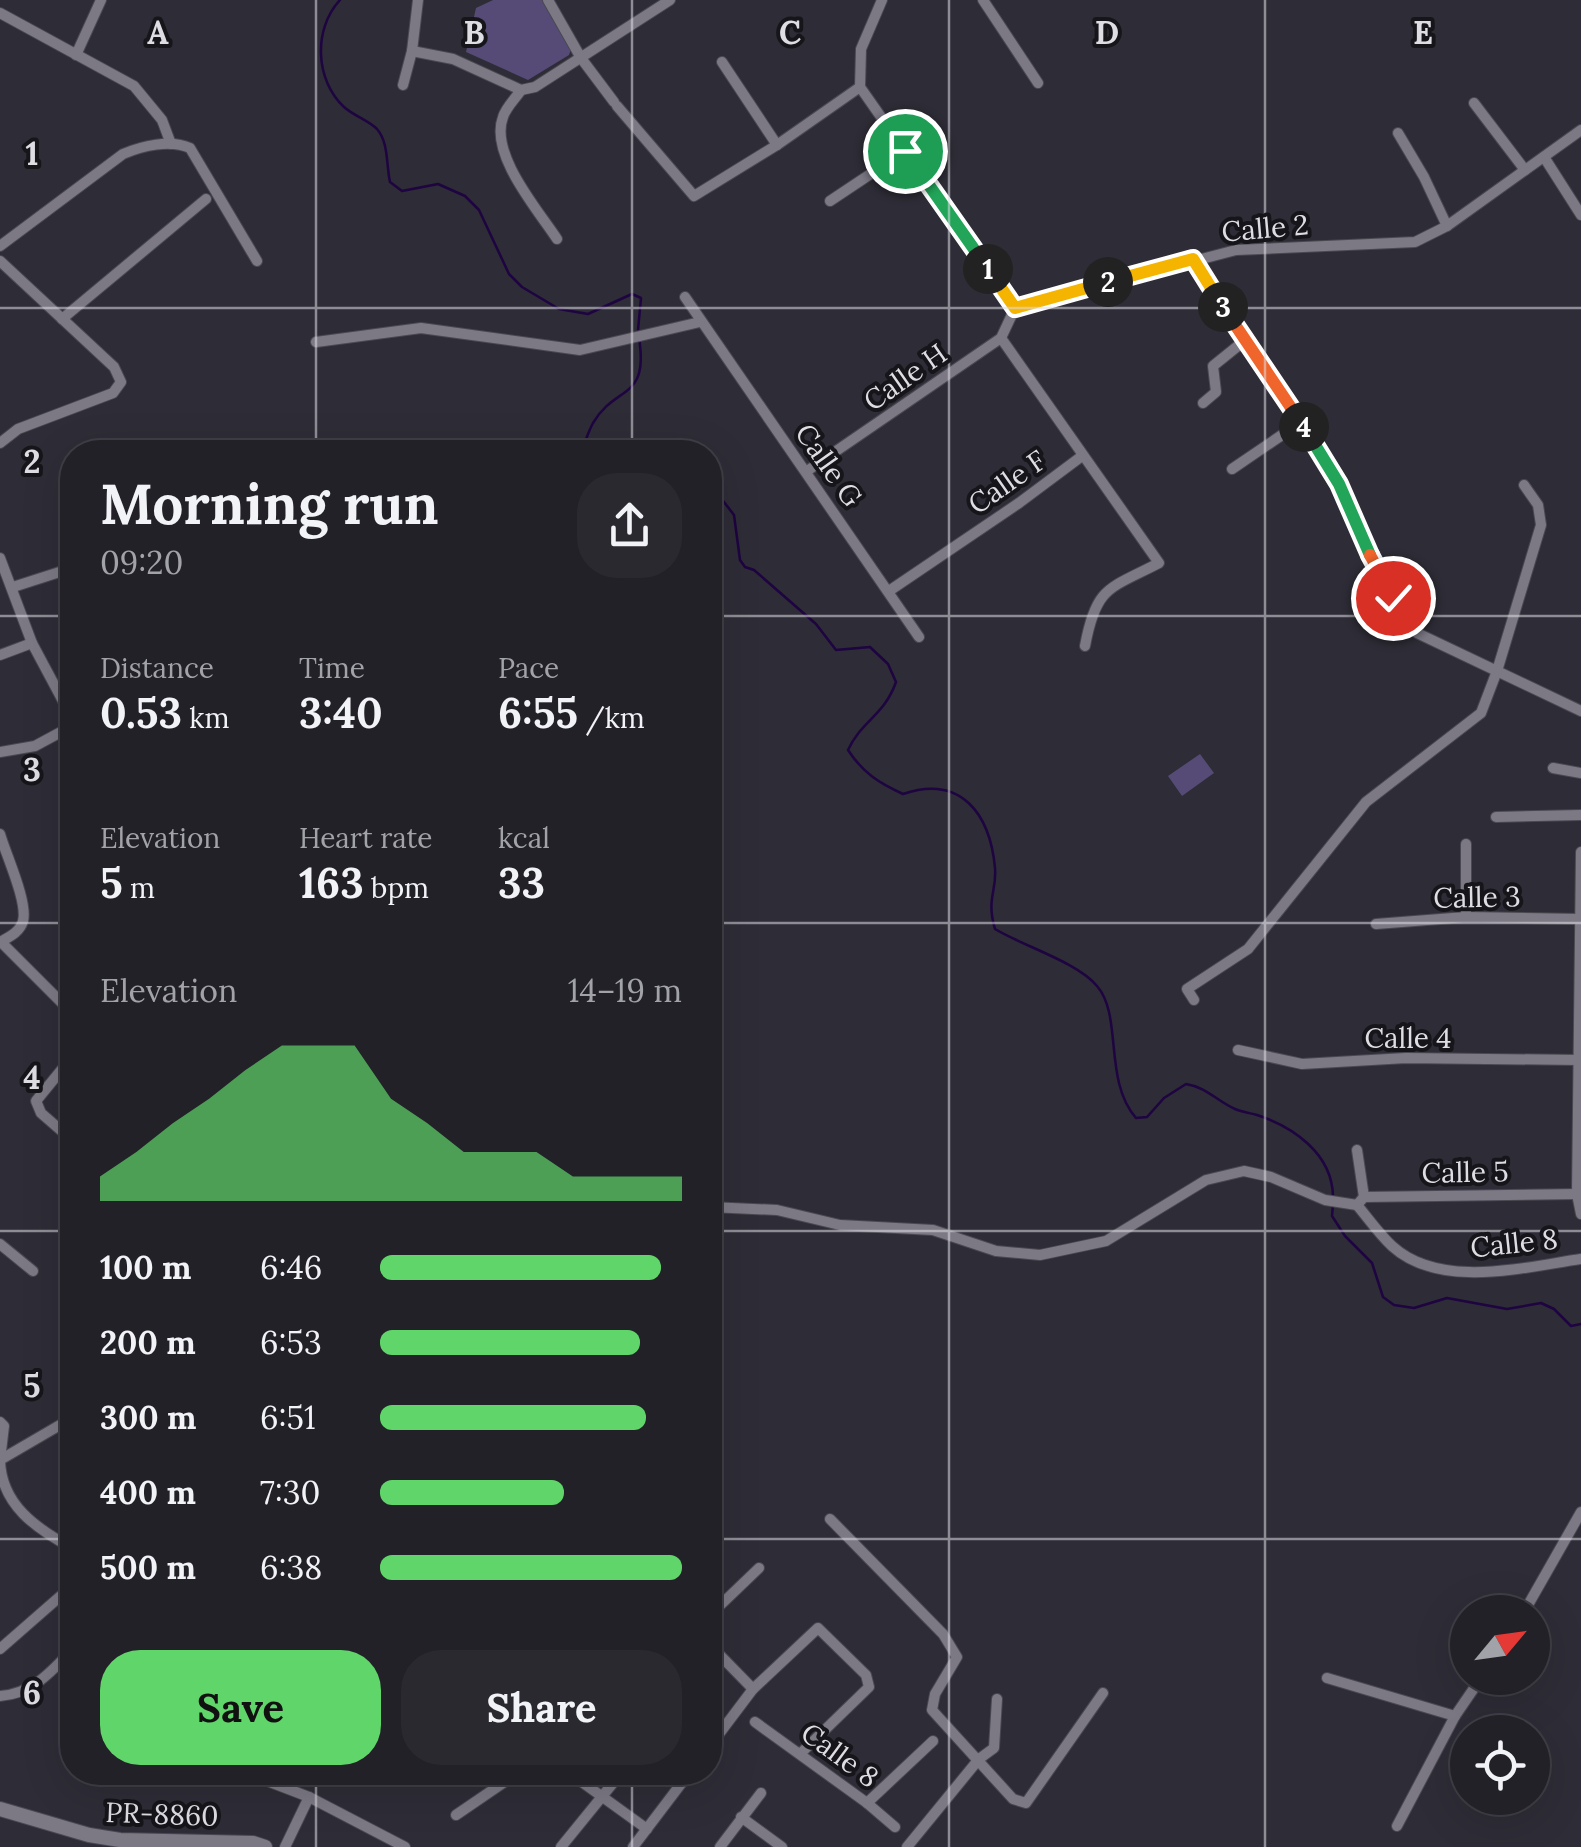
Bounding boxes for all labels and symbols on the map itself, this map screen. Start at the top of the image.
text: A [147,12,169,53]
text: B [463,12,485,53]
text: C [779,12,801,53]
text: D [1095,12,1119,53]
text: E [1413,12,1433,53]
pin [863,109,948,194]
text: 1 [26,133,39,174]
street label: Calle 2 [1220,206,1310,250]
pin: 1 [963,244,1013,294]
pin: 2 [1083,257,1133,307]
pin: 3 [1198,282,1248,332]
street label: Calle H [856,335,954,419]
pin: 4 [1279,402,1329,452]
street label: Calle G [788,417,870,513]
text: 2 [23,441,41,482]
street label: Calle F [961,442,1053,522]
pin [1351,556,1436,641]
text: 3 [23,749,41,790]
street label: Calle 3 [1433,878,1521,916]
street label: Calle 4 [1365,1020,1451,1056]
text: 4 [23,1057,41,1098]
street label: Calle 5 [1421,1153,1509,1191]
street label: Calle 8 [1469,1221,1559,1265]
text: 5 [23,1365,41,1406]
north arrow [1450,1595,1550,1695]
text: 6 [23,1672,41,1713]
street label: Calle 8 [794,1715,886,1795]
street label: PR-8860 [105,1794,219,1834]

